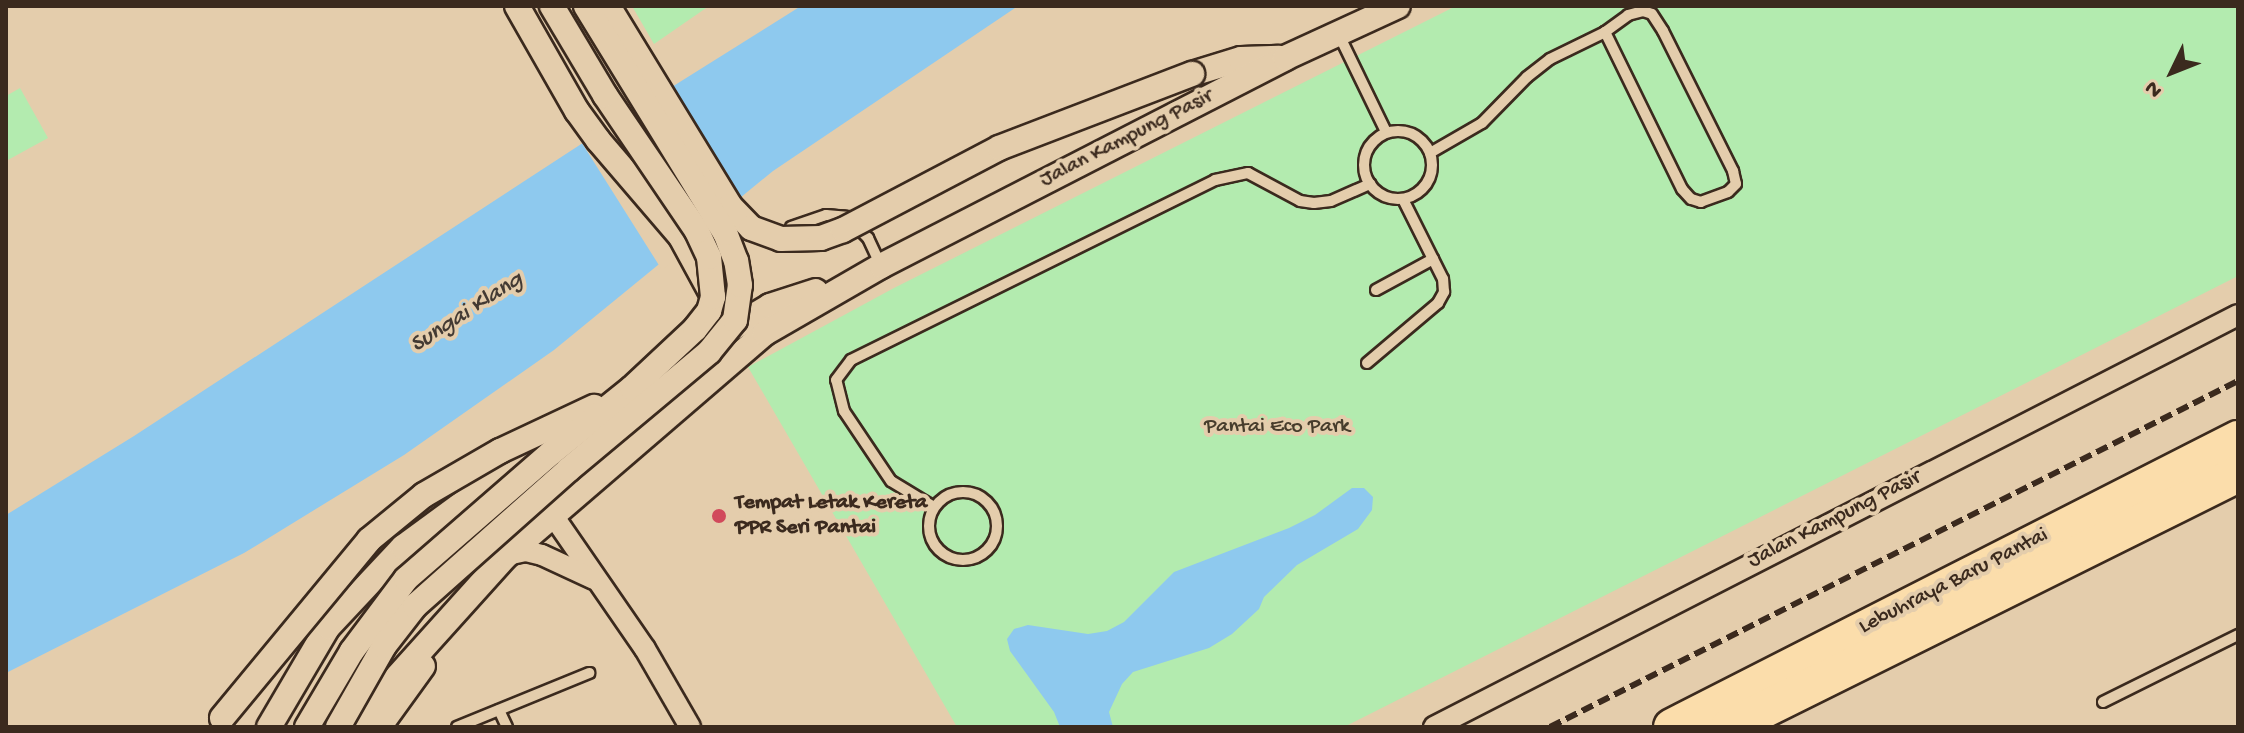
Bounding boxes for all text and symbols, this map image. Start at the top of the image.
north arrow [2132,32,2212,112]
text: N [2140,74,2169,102]
street label: Jalan Kampung Pasir [1036,84,1218,194]
water label: Sungai Klang [405,266,529,360]
park label: Pantai Eco Park [1204,415,1350,441]
street label: Jalan Kampung Pasir [1744,465,1926,575]
place label: Tempat Letak Kereta PPR Seri Pantai [735,490,927,542]
marker: Tempat Letak Kereta PPR Seri Pantai [710,507,728,525]
street label: Lebuhraya Baru Pantai [1855,523,2053,641]

